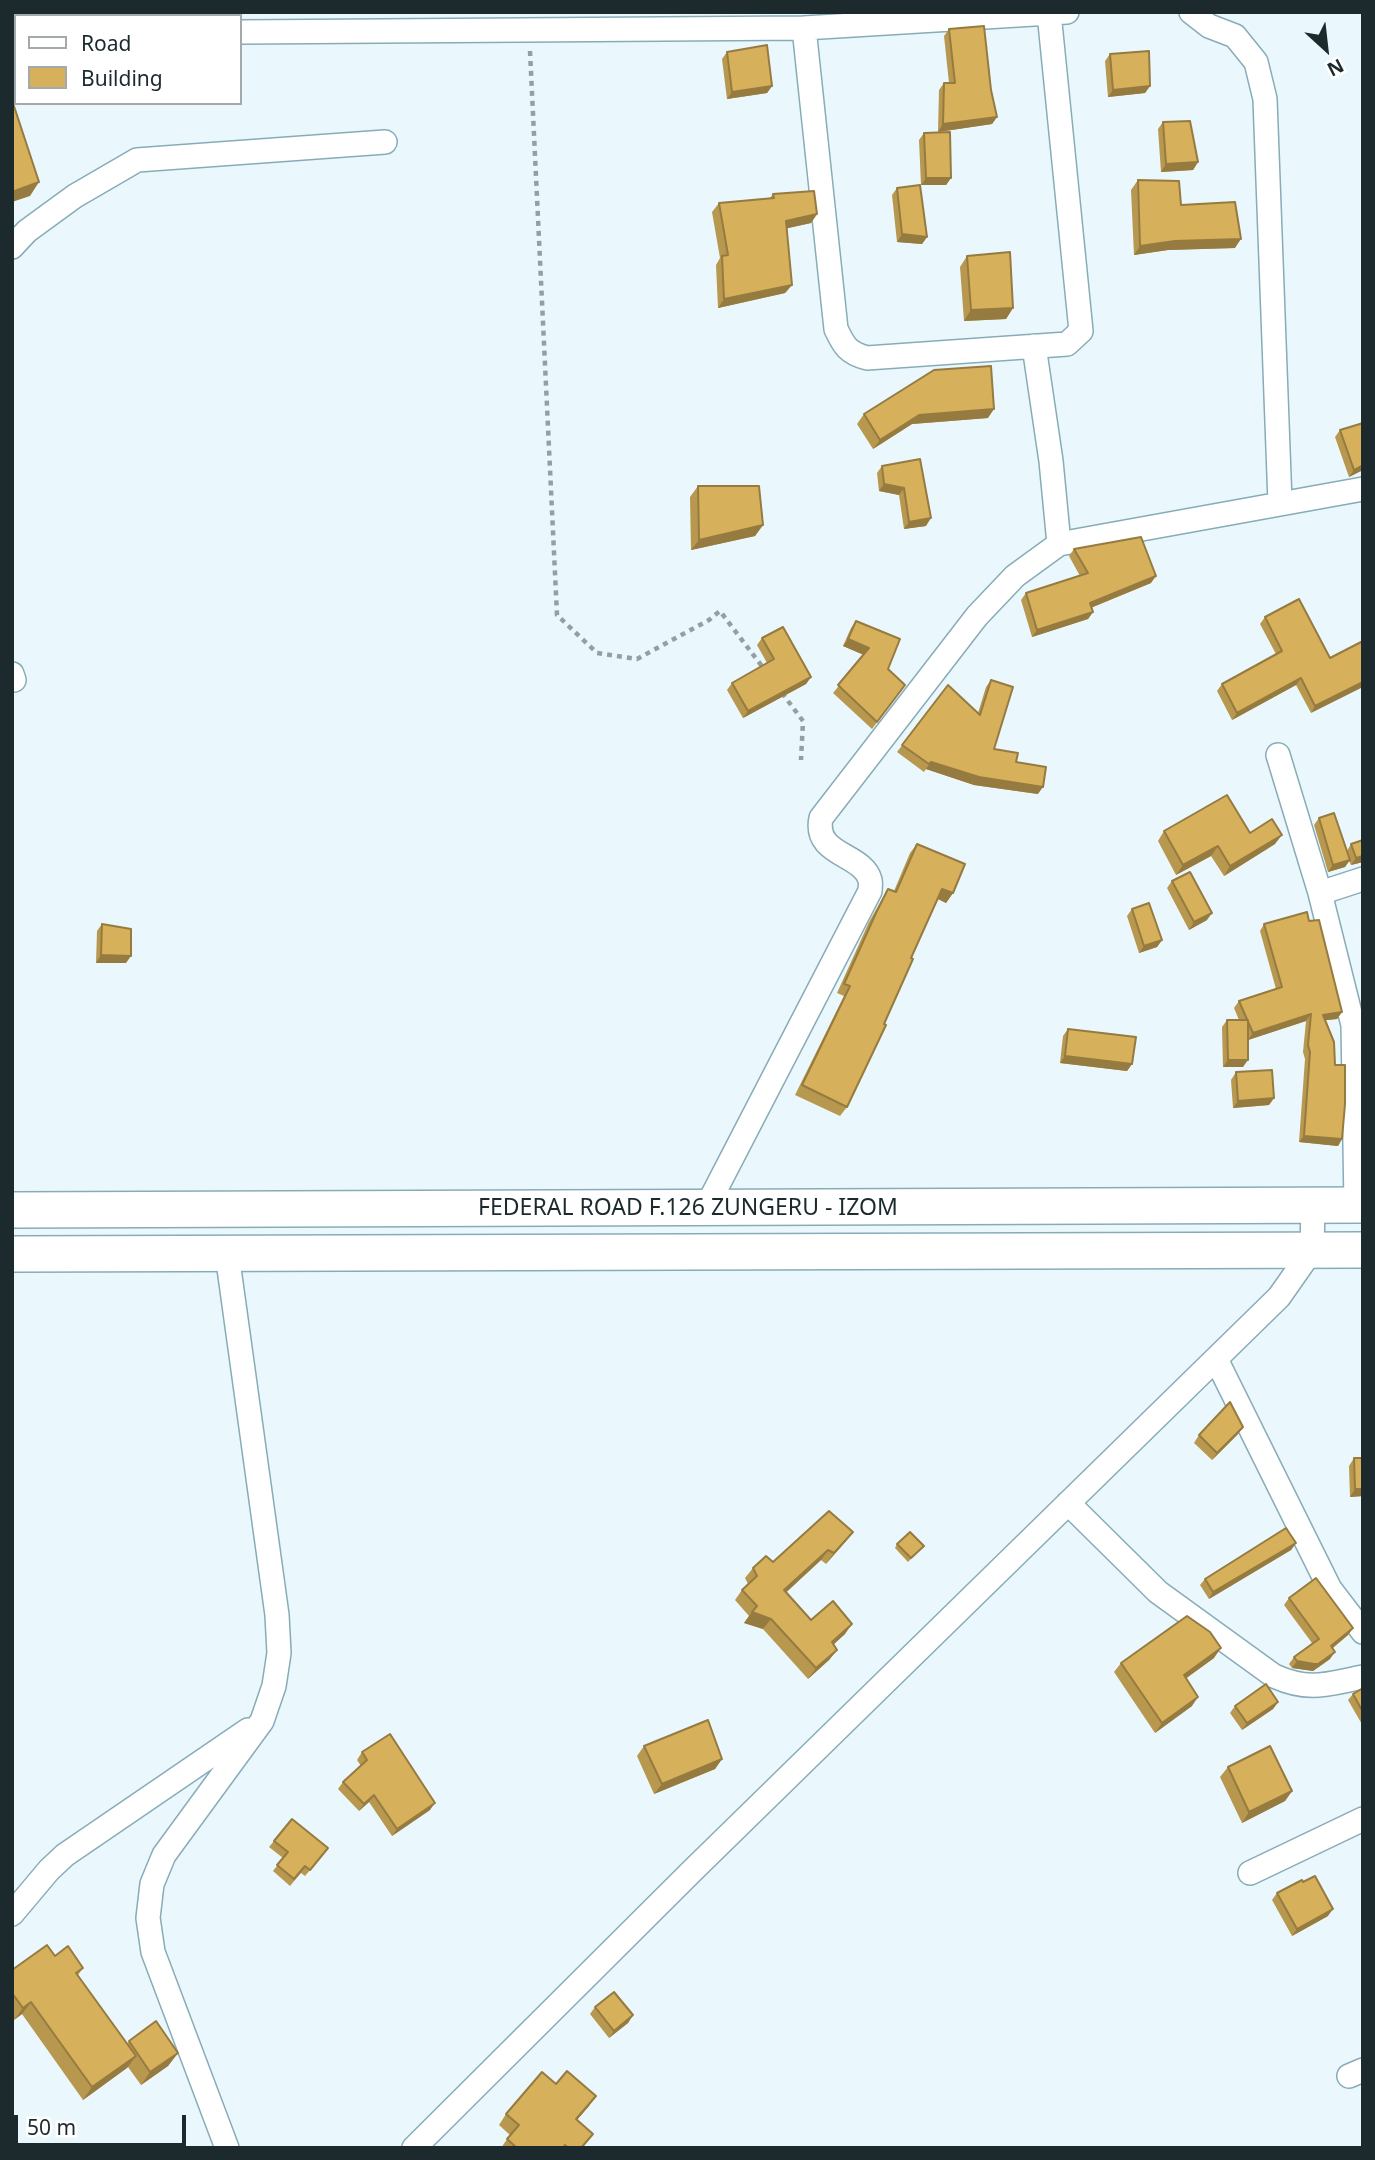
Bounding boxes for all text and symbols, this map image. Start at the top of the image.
legend [14,14,242,105]
north arrow [1291,14,1361,84]
text: Road [81,29,131,57]
text: N [1323,53,1348,83]
text: Building [81,64,163,92]
street label: FEDERAL ROAD F.126 ZUNGERU - IZOM [478,1194,898,1222]
scale bar [18,2100,189,2144]
text: 50 m [27,2113,76,2141]

